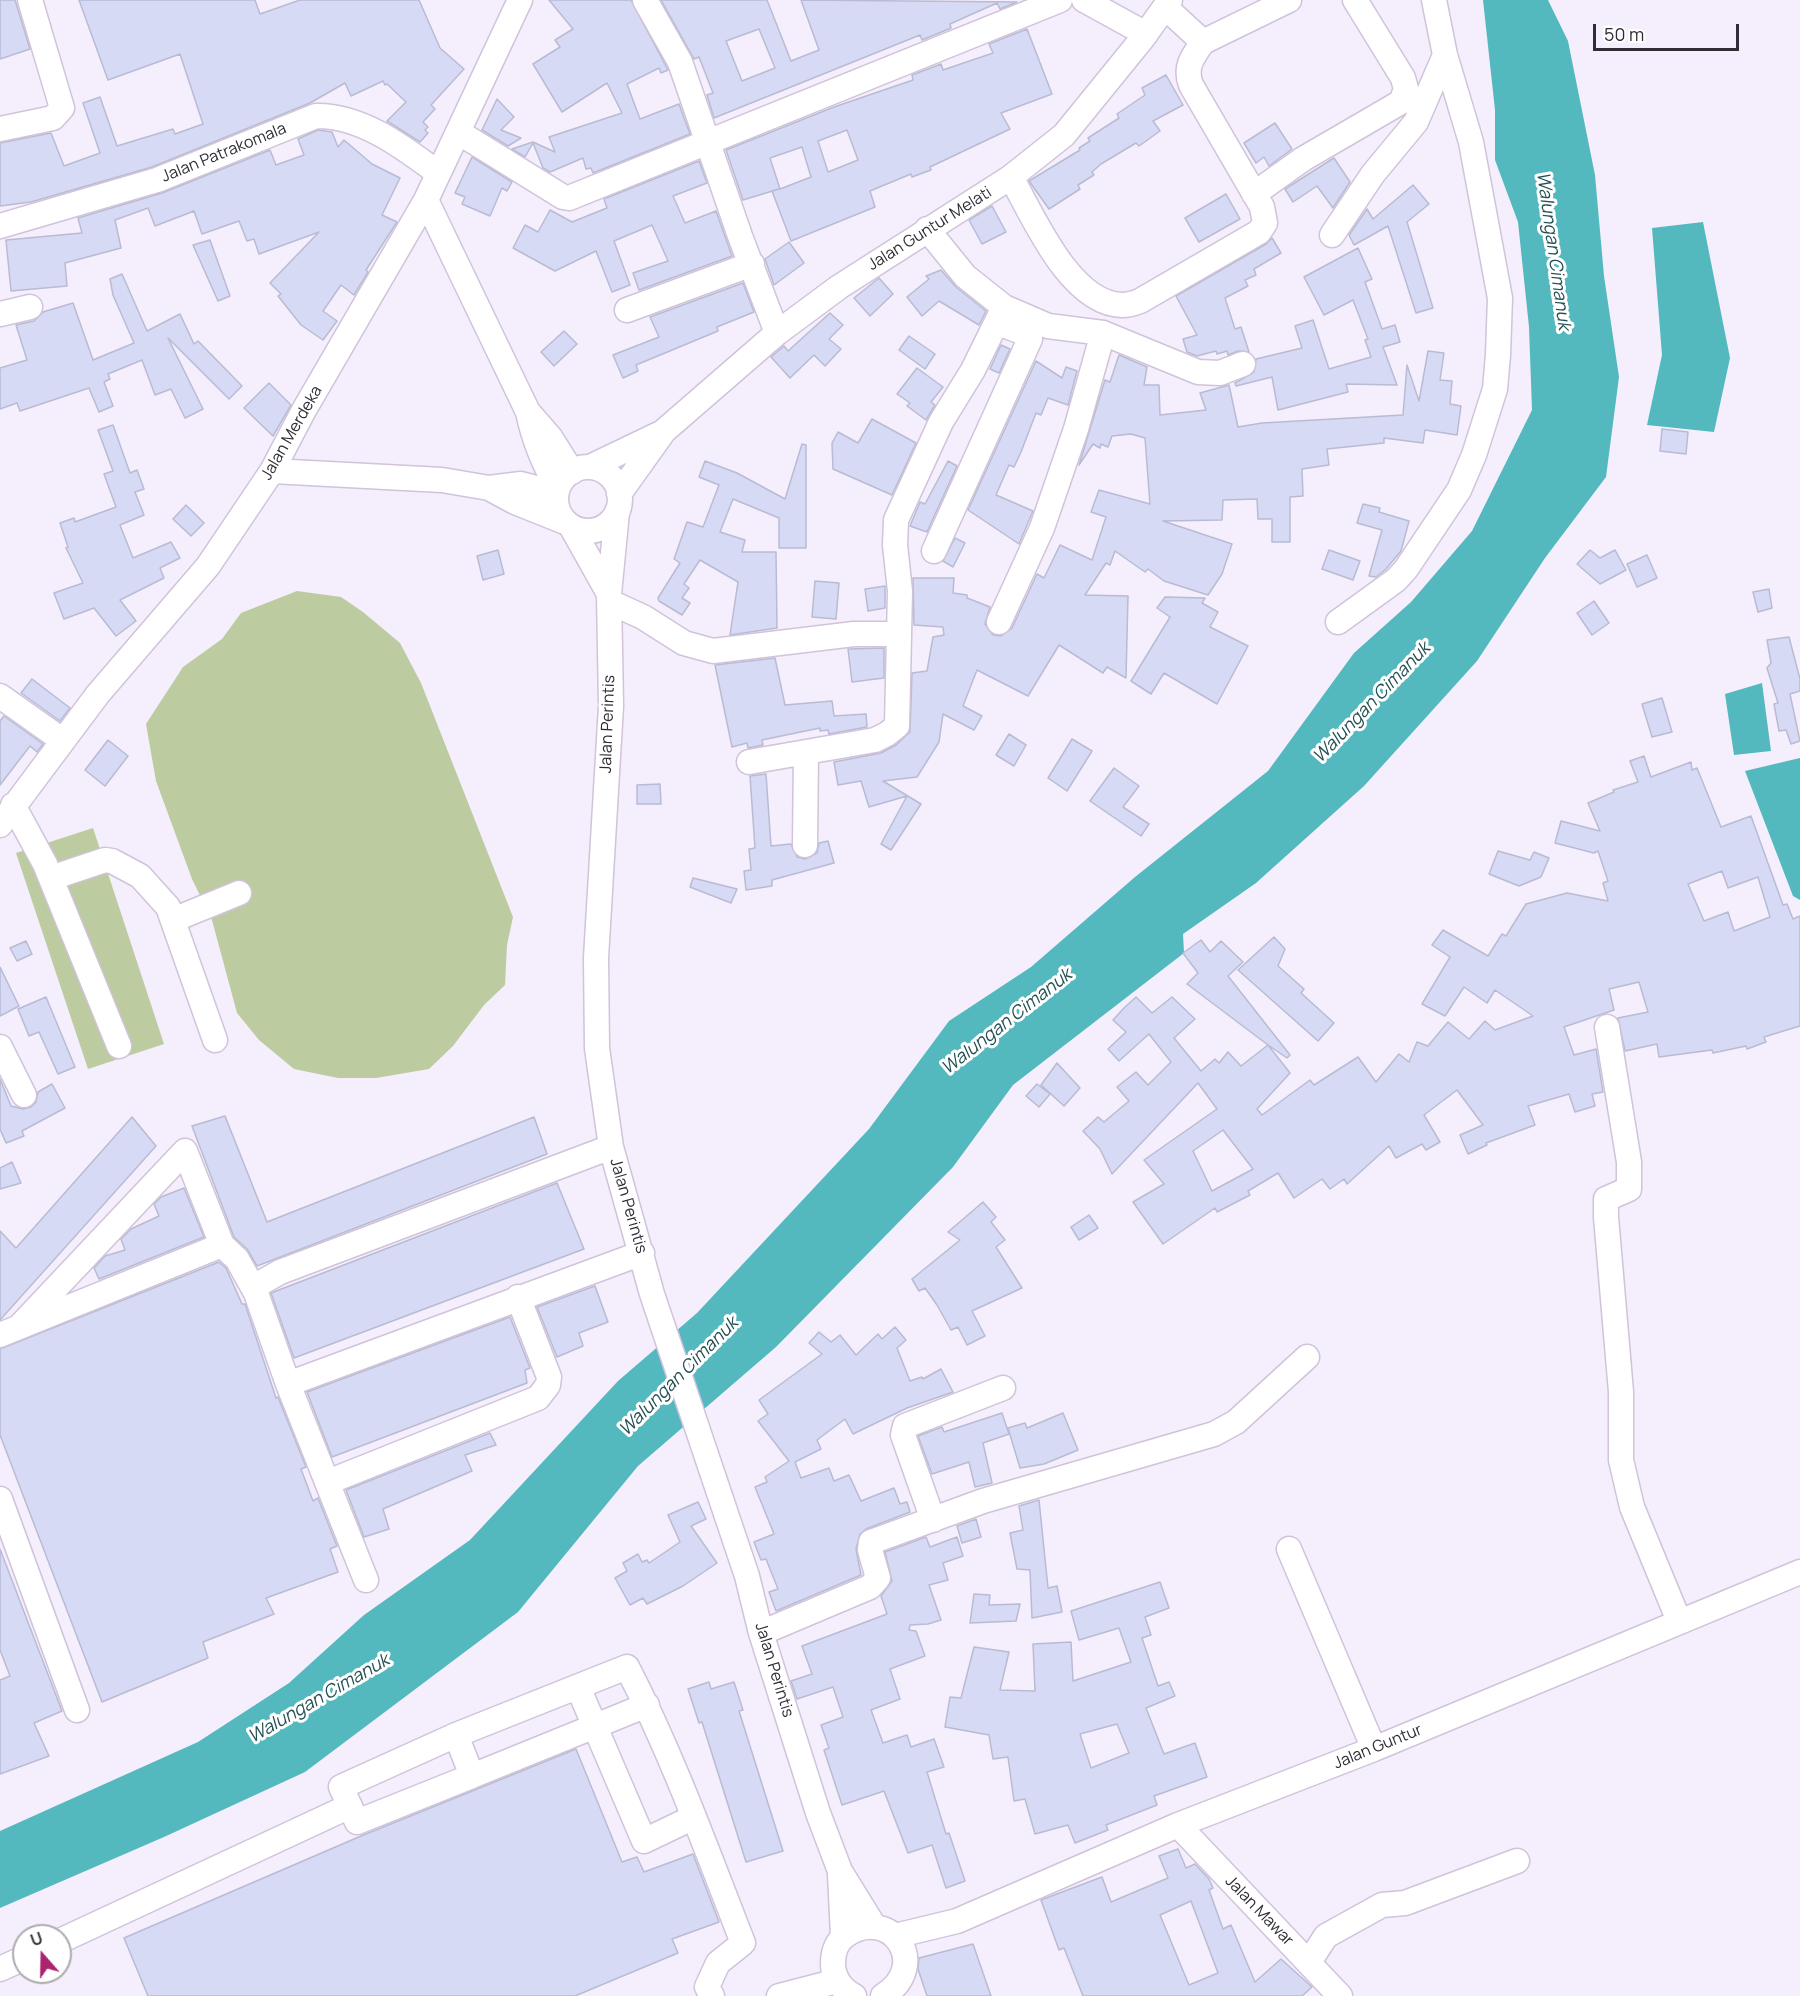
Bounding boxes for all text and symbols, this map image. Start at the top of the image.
scale bar [1596,12,1742,50]
text: 50 m [1604,22,1644,46]
street label: Jalan Patrakomala [159,119,289,187]
water label: Walungan Cimanuk [1531,171,1575,331]
street label: Jalan Guntur Melati [865,183,995,275]
street label: Jalan Merdeka [257,382,327,484]
water label: Walungan Cimanuk [1309,638,1435,768]
street label: Jalan Perintis [597,675,619,773]
water label: Walungan Cimanuk [938,964,1076,1080]
street label: Jalan Perintis [605,1156,651,1256]
water label: Walungan Cimanuk [615,1313,743,1441]
street label: Jalan Perintis [750,1620,798,1720]
water label: Walungan Cimanuk [245,1650,393,1748]
street label: Jalan Guntur [1331,1721,1425,1773]
street label: Jalan Mawar [1221,1872,1297,1950]
north arrow [12,1924,72,1984]
text: U [27,1927,46,1951]

